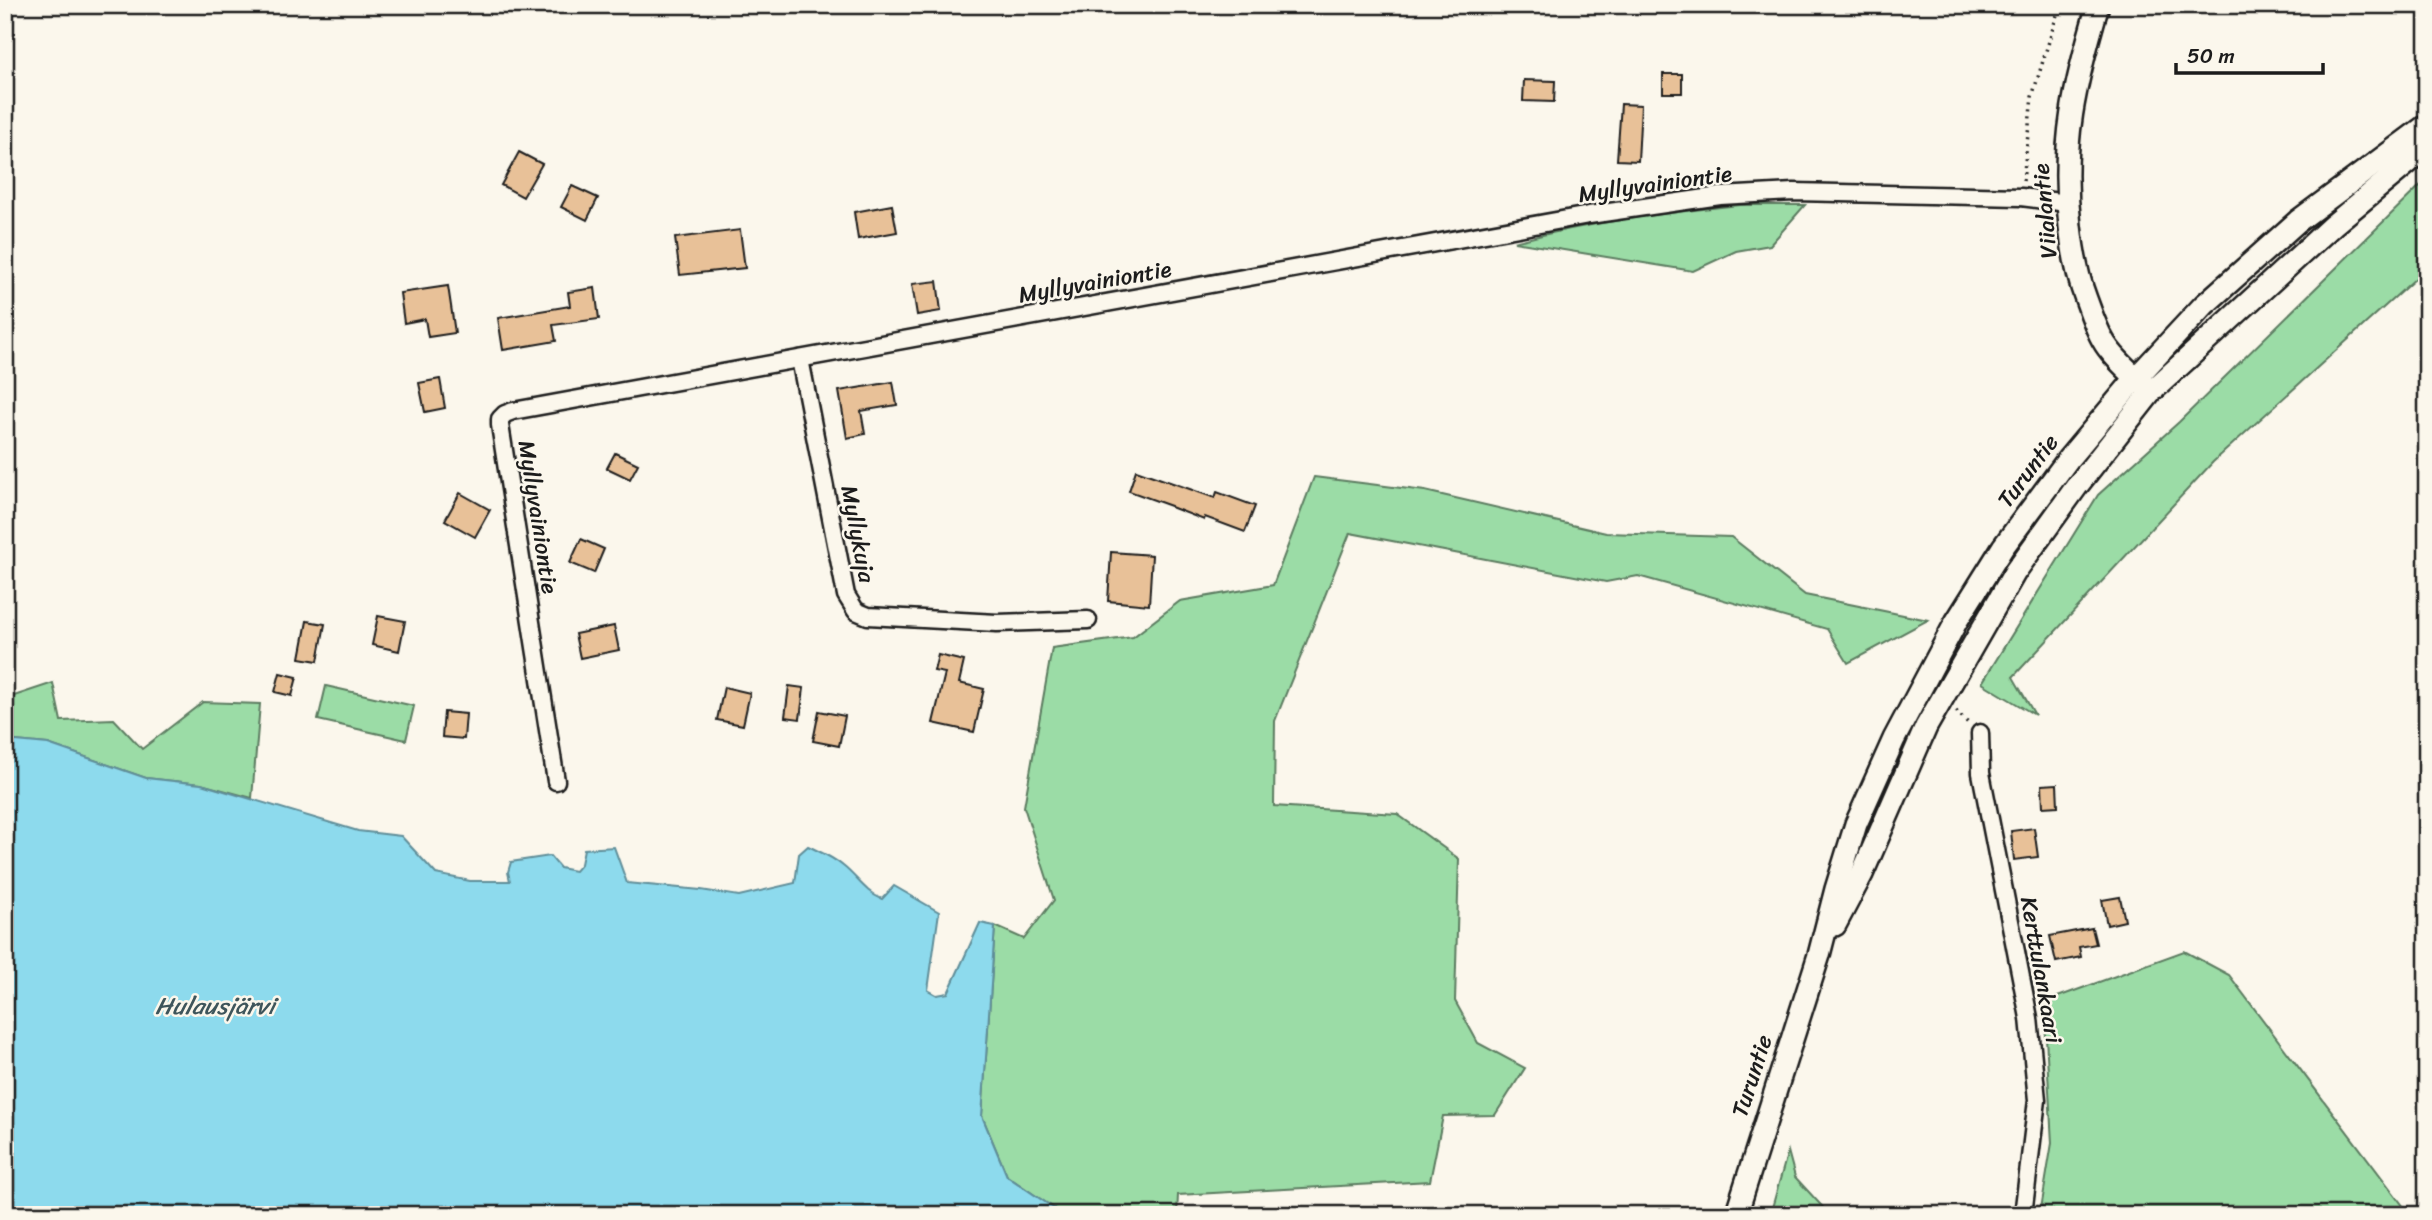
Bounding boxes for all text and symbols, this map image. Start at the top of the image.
scale bar [2176,32,2324,76]
text: 50 m [2187,37,2235,75]
street label: Myllyvainiontie [1576,153,1734,215]
street label: Viialantie [2020,162,2070,260]
street label: Myllyvainiontie [1015,248,1175,316]
street label: Turuntie [1986,425,2070,517]
street label: Myllyvainiontie [506,437,570,597]
street label: Myllykuja [828,482,888,587]
street label: Kerttulankaari [2008,893,2074,1047]
water label: Hulausjärvi [155,985,279,1027]
street label: Turuntie [1719,1029,1785,1123]

